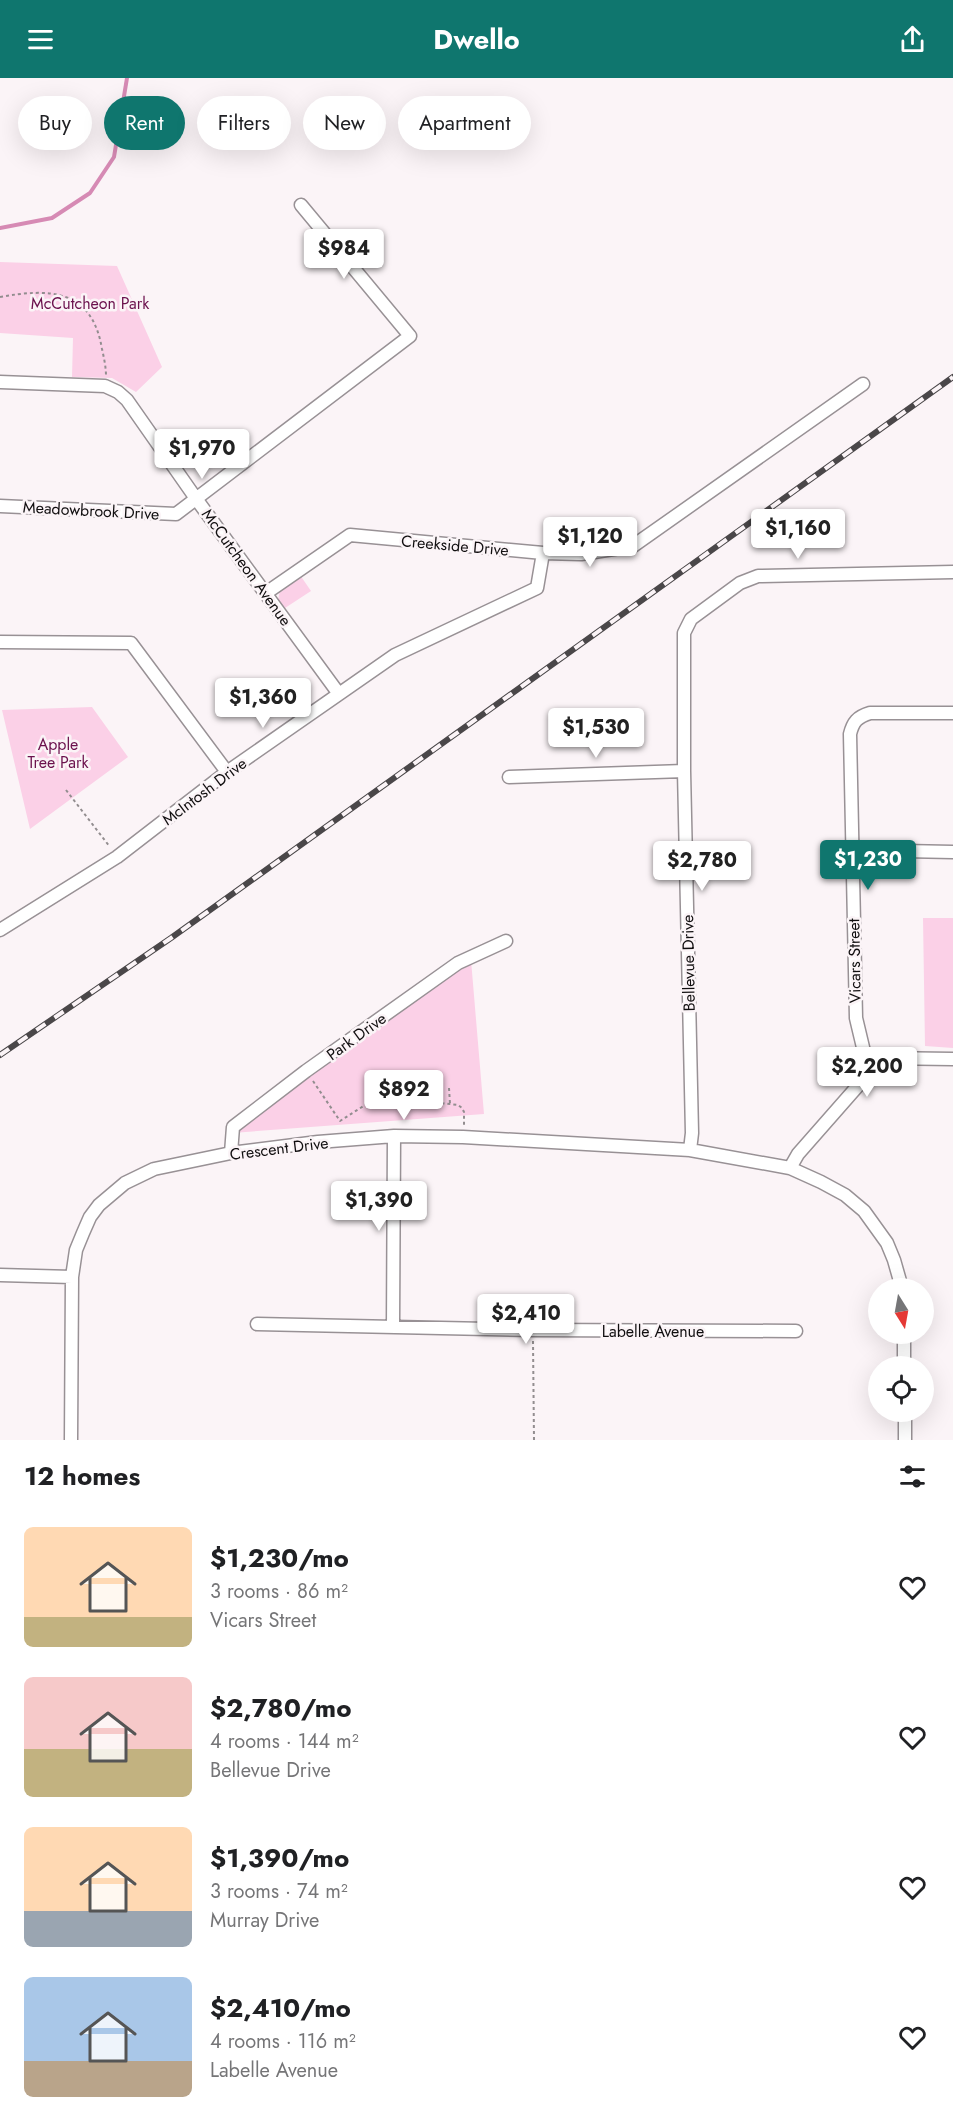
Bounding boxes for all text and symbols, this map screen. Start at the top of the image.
text: Dwello [433,20,520,59]
icon: menu [24,23,57,56]
icon: share [896,23,929,56]
chip: Buy [18,96,92,150]
chip: Rent [104,96,185,150]
chip: Filters [197,96,291,150]
chip: New [303,96,386,150]
chip: Apartment [398,96,531,150]
pin: $984 [308,229,380,280]
text: $984 [318,234,370,263]
park label: McCutcheon Park [31,292,150,315]
pin: $1,970 [153,429,251,480]
text: $1,970 [168,434,236,463]
street label: Meadowbrook Drive [22,495,160,526]
street label: McCutcheon Avenue [196,504,297,631]
pin: $1,160 [749,509,847,560]
text: $1,160 [765,514,831,543]
pin: $1,120 [541,517,639,568]
text: $1,120 [557,522,623,551]
street label: Creekside Drive [400,529,510,562]
pin: $1,360 [214,678,312,729]
text: $1,360 [229,683,297,712]
pin: $1,530 [547,708,645,759]
text: $1,530 [562,713,630,742]
park label: Apple Tree Park [27,733,90,774]
street label: McIntosh Drive [157,752,251,831]
pin: $1,230 [819,840,917,891]
pin: $2,780 [653,841,751,892]
text: $1,230 [834,845,902,874]
text: $2,780 [667,846,737,875]
street label: Bellevue Drive [676,915,701,1011]
street label: Vicars Street [842,918,867,1004]
street label: Park Drive [322,1007,391,1066]
pin: $2,200 [818,1047,916,1098]
text: $2,200 [831,1052,903,1081]
pin: $892 [368,1070,440,1121]
text: $892 [378,1075,430,1104]
street label: Crescent Drive [228,1131,330,1166]
pin: $1,390 [330,1181,428,1232]
text: $1,390 [345,1186,413,1215]
north arrow [868,1278,934,1344]
map controls [868,1278,934,1422]
pin: $2,410 [477,1294,575,1345]
text: $2,410 [491,1299,561,1328]
street label: Labelle Avenue [602,1320,704,1343]
button: locate [868,1356,934,1422]
text: 12 homes [24,1457,140,1495]
icon: filters [896,1460,929,1493]
text: $1,230/mo [210,1539,349,1577]
icon: home [72,1551,144,1623]
icon: heart [896,1571,929,1604]
text: 3 rooms · 86 m² [210,1577,348,1606]
text: Vicars Street [210,1606,316,1635]
text: $2,780/mo [210,1689,352,1727]
icon: home [72,1701,144,1773]
icon: heart [896,1721,929,1754]
text: 4 rooms · 144 m² [210,1727,359,1756]
text: Bellevue Drive [210,1756,331,1785]
text: $1,390/mo [210,1839,349,1877]
icon: home [72,1851,144,1923]
icon: heart [896,1871,929,1904]
text: 3 rooms · 74 m² [210,1877,348,1906]
text: Murray Drive [210,1906,319,1935]
text: $2,410/mo [210,1989,351,2027]
icon: home [72,2001,144,2073]
icon: heart [896,2021,929,2054]
text: 4 rooms · 116 m² [210,2027,356,2056]
text: Labelle Avenue [210,2056,338,2085]

